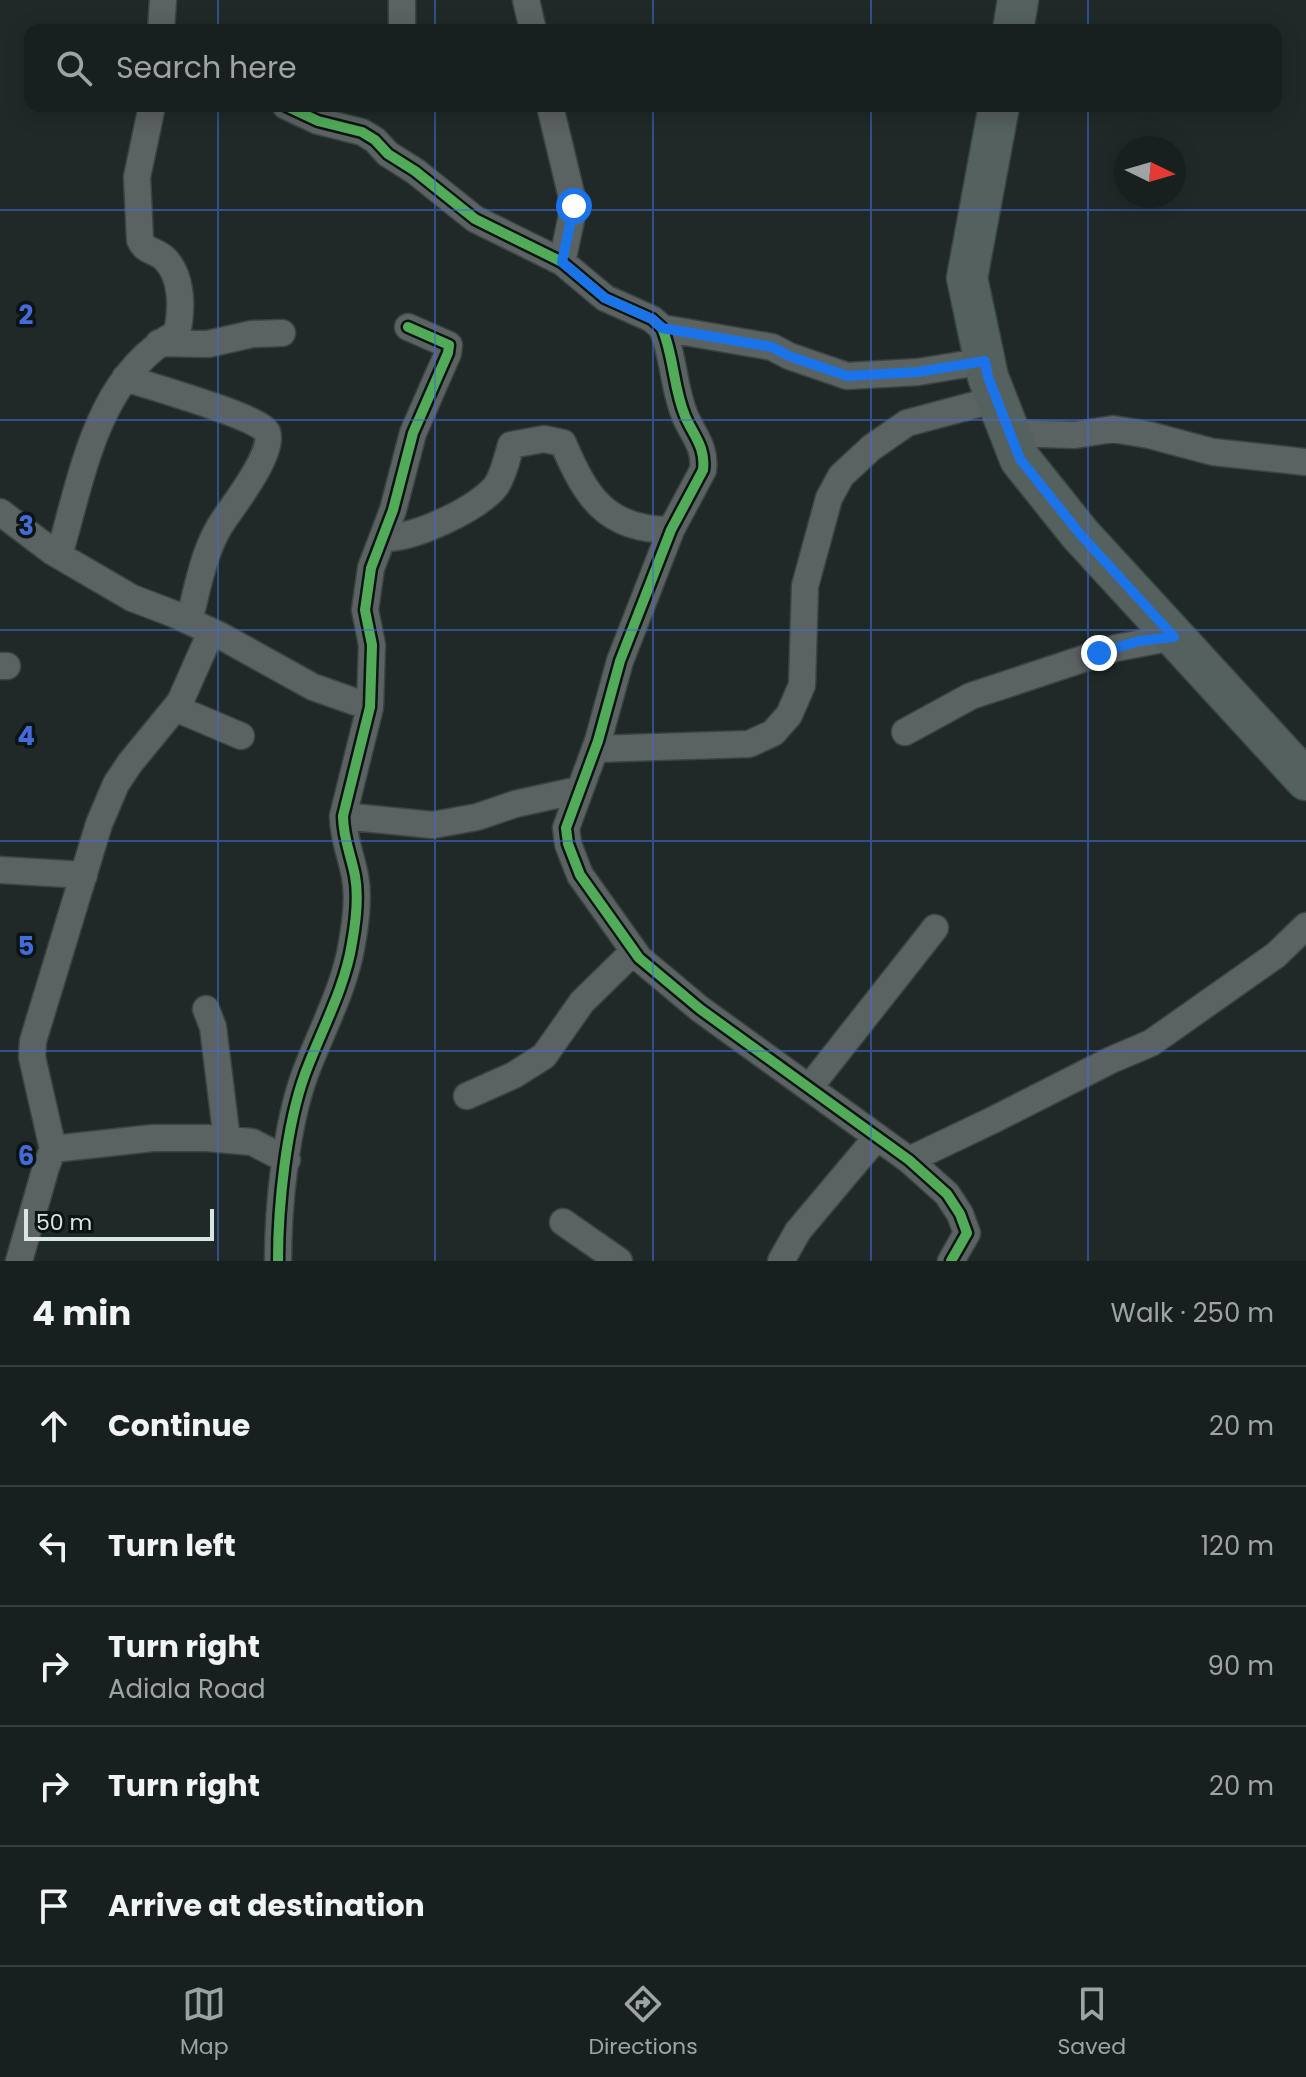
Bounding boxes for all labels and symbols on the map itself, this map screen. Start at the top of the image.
north arrow [1114,136,1186,208]
route start [556,188,592,224]
text: 2 [19,297,34,333]
text: 3 [18,508,34,544]
route end [1081,635,1117,671]
text: 4 [17,718,35,754]
text: 5 [18,928,34,964]
text: 6 [18,1138,34,1174]
scale bar [24,1205,214,1241]

